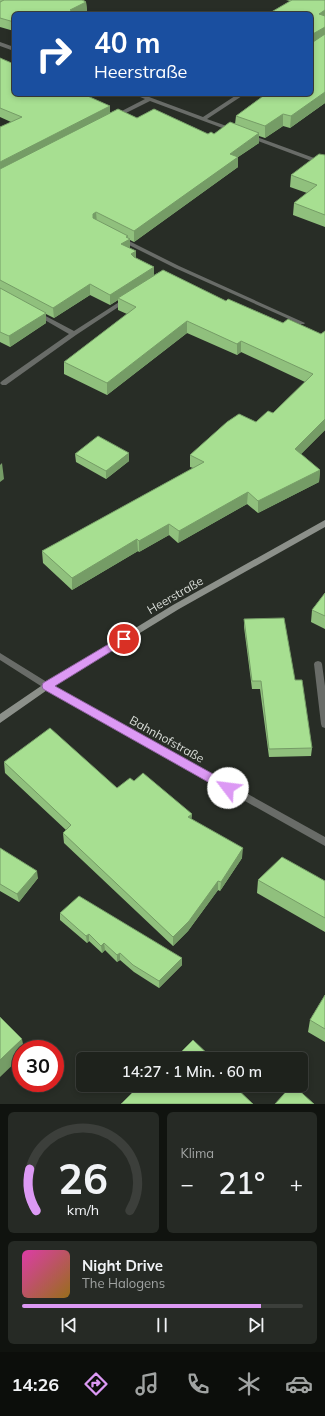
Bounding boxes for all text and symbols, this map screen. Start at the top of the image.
text: 40 m [94,25,160,60]
icon: right [28,28,80,80]
text: Heerstraße [94,60,187,83]
street label: Heerstraße [144,573,206,617]
pin [107,622,141,656]
icon: arrive [113,628,135,650]
street label: Bahnhofstraße [127,712,207,766]
position arrow [207,767,249,809]
speed limit sign: 30 [12,1040,64,1092]
text: 14:27 · 1 Min. · 60 m [122,1062,262,1081]
text: Klima [181,1145,214,1161]
text: 26 [58,1151,108,1203]
text: 21° [218,1164,265,1202]
text: − [181,1170,194,1198]
text: + [290,1170,303,1198]
text: km/h [67,1200,99,1218]
text: Night Drive [82,1256,163,1275]
text: The Halogens [82,1275,165,1291]
icon: previous [58,1314,80,1336]
icon: pause [151,1314,173,1336]
icon: next [245,1314,267,1336]
icon: directions [82,1370,110,1398]
icon: music [133,1370,161,1398]
icon: phone [184,1370,212,1398]
icon: climate [235,1370,263,1398]
icon: car [285,1370,313,1398]
text: 14:26 [11,1373,59,1396]

